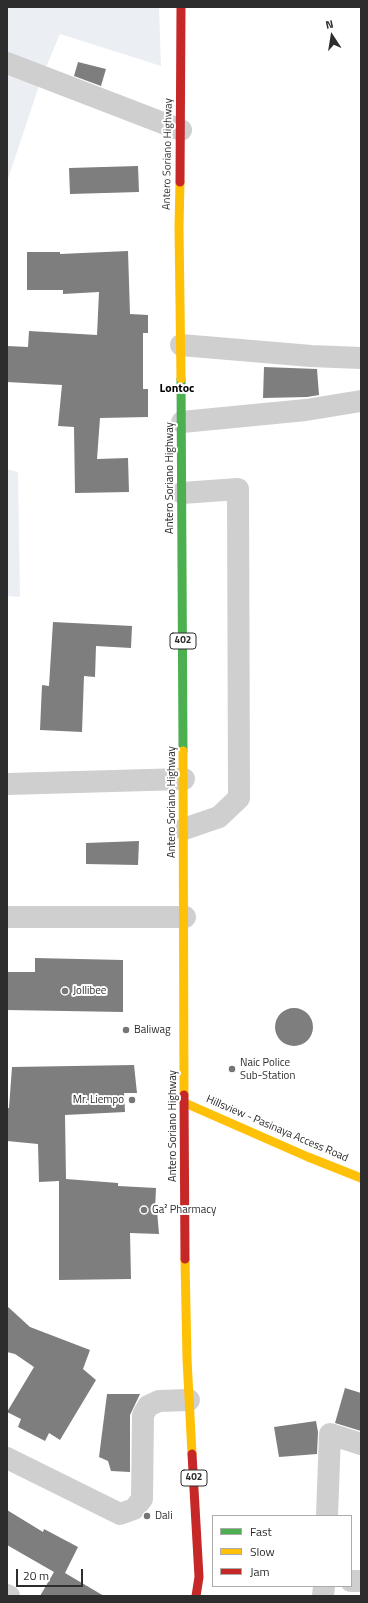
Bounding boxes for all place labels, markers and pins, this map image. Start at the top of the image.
place label: Jollibee [73,984,106,998]
marker: Jollibee [60,986,70,996]
place label: Baliwag [134,1023,171,1037]
marker: Baliwag [121,1025,131,1035]
place label: Naic Police Sub-Station [240,1056,295,1082]
marker: Naic Police Sub-Station [227,1064,237,1074]
place label: Mr. Liempo [73,1093,124,1107]
marker: Mr. Liempo [127,1095,137,1105]
place label: Ga² Pharmacy [152,1203,216,1217]
marker: Ga² Pharmacy [139,1205,149,1215]
place label: Dali [155,1509,173,1523]
marker: Dali [142,1511,152,1521]

